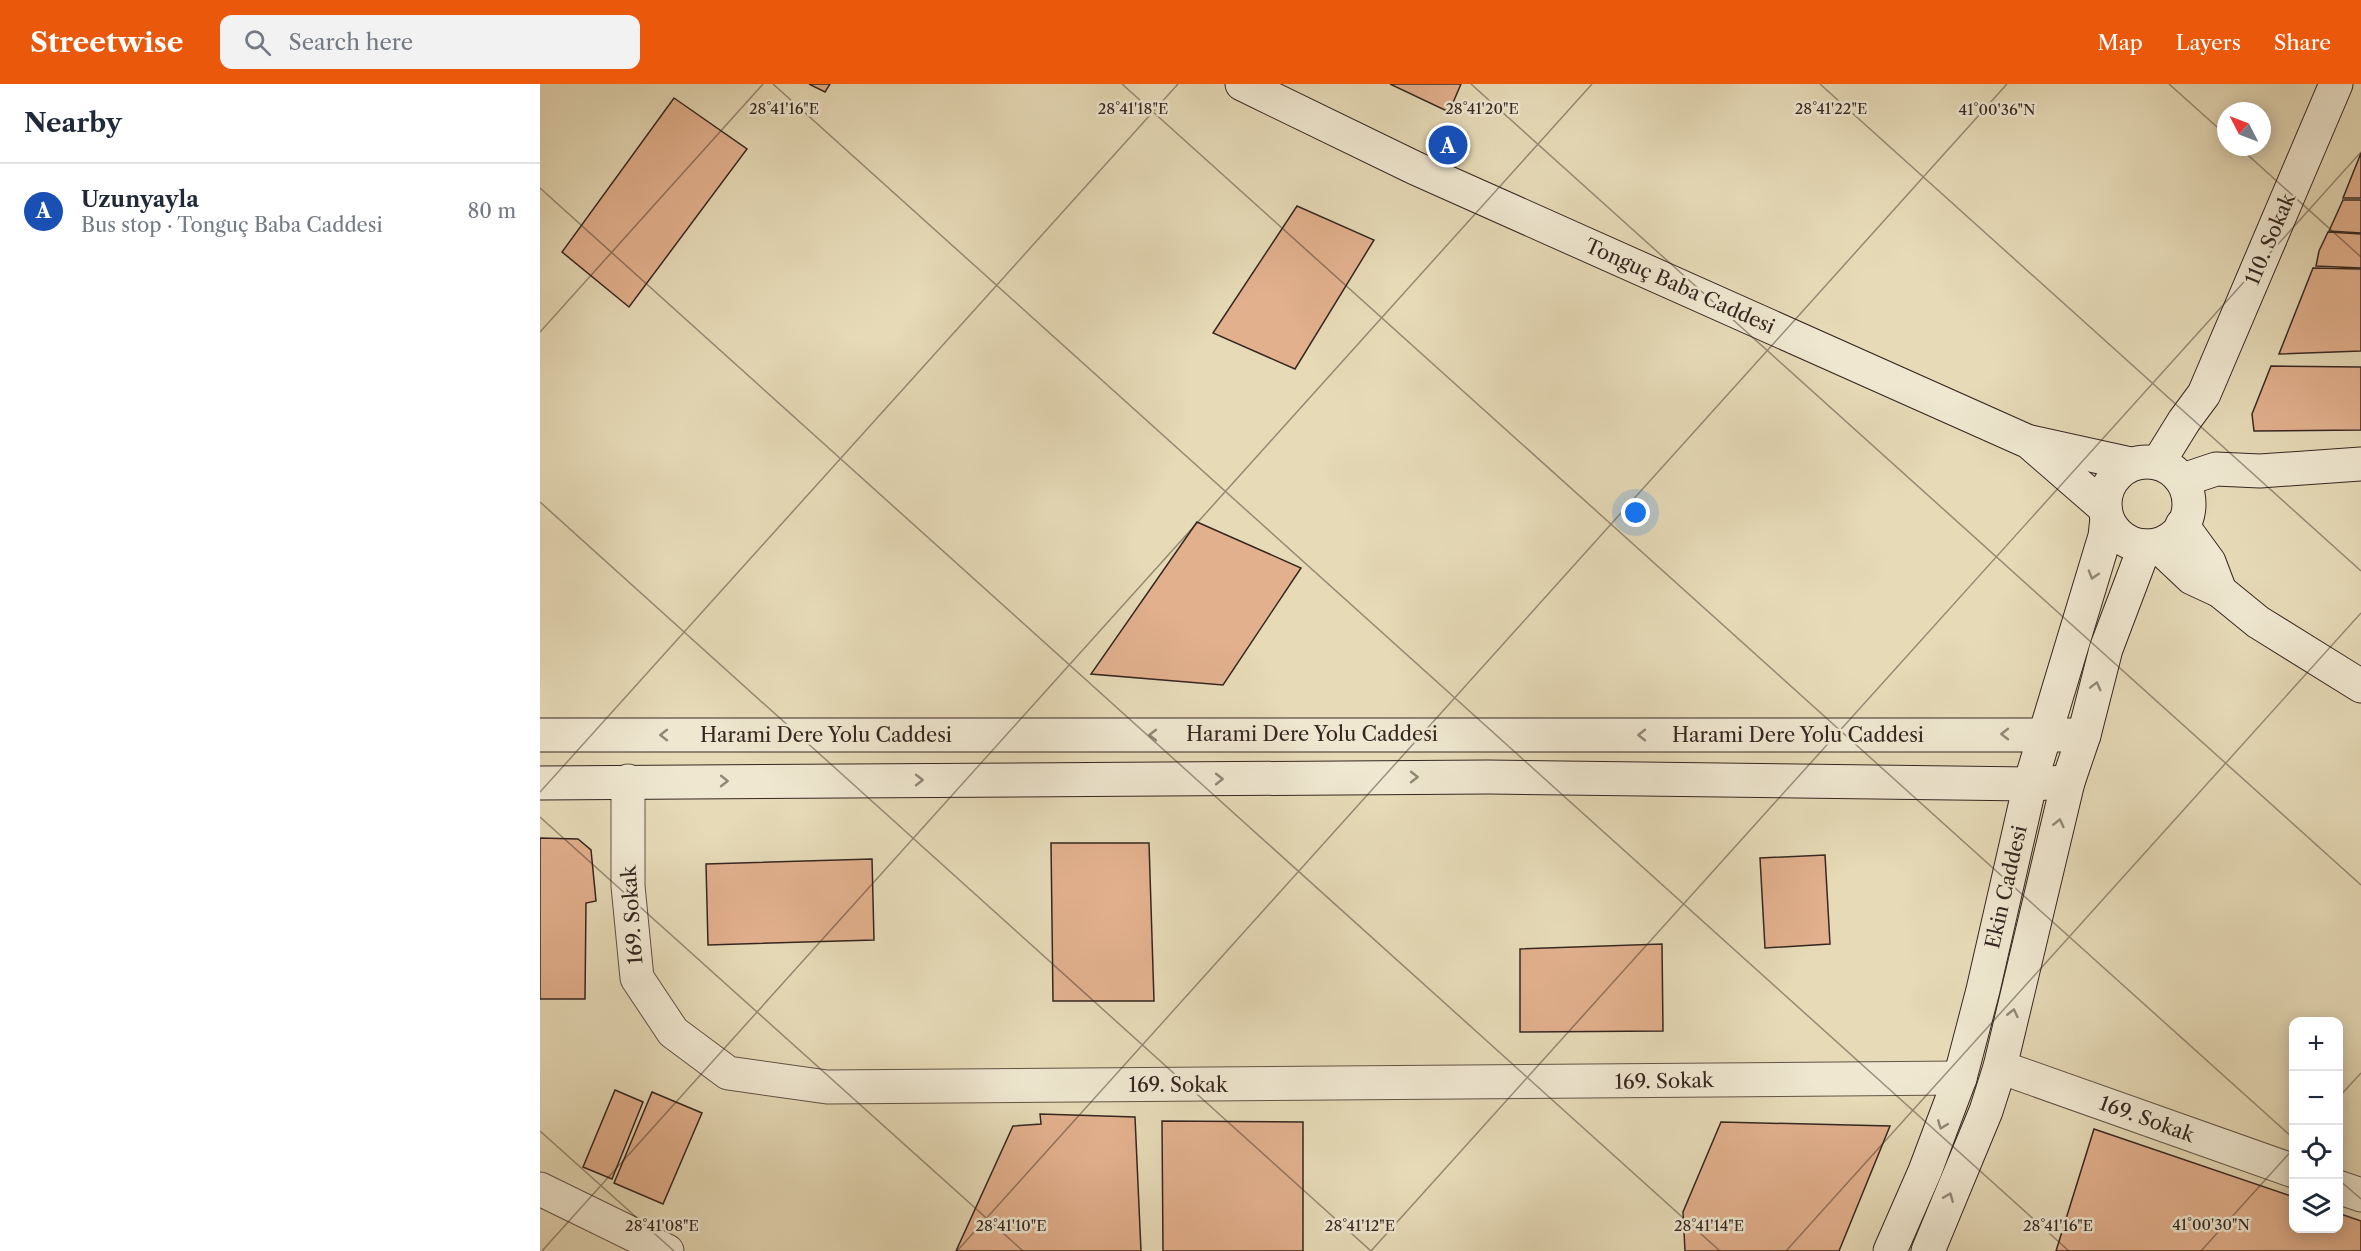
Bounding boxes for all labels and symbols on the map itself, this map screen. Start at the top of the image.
text: 28°41'16"E [749,99,819,118]
text: 28°41'18"E [1098,99,1168,118]
text: 28°41'20"E [1445,99,1519,118]
text: 28°41'22"E [1795,99,1867,118]
text: 41°00'36"N [1959,100,2035,119]
north arrow [2217,102,2271,156]
pin: A [1428,122,1468,168]
street label: 110. Sokak [2240,188,2301,288]
street label: Tonguç Baba Caddesi [1581,233,1779,339]
your location [1621,498,1650,527]
one-way arrow [2088,569,2100,580]
one-way arrow [2089,681,2102,691]
street label: Harami Dere Yolu Caddesi [1186,722,1438,746]
street label: Harami Dere Yolu Caddesi [700,723,952,747]
street label: Harami Dere Yolu Caddesi [1672,723,1924,747]
one-way arrow [2000,728,2009,740]
one-way arrow [659,729,668,741]
one-way arrow [1148,729,1157,741]
one-way arrow [1637,729,1646,741]
one-way arrow [1410,771,1419,783]
one-way arrow [1215,773,1224,785]
one-way arrow [915,774,924,786]
one-way arrow [720,775,729,787]
one-way arrow [2051,819,2064,829]
street label: Ekin Caddesi [1980,823,2032,951]
street label: 169. Sokak [616,863,647,965]
one-way arrow [2006,1008,2019,1018]
street label: 169. Sokak [1614,1068,1715,1094]
street label: 169. Sokak [1129,1073,1229,1097]
street label: 169. Sokak [2096,1091,2199,1148]
one-way arrow [1937,1119,1949,1130]
one-way arrow [1942,1192,1954,1203]
text: 41°00'30"N [2172,1215,2250,1234]
text: 28°41'08"E [625,1216,699,1235]
text: 28°41'10"E [975,1216,1047,1235]
text: 28°41'12"E [1325,1216,1395,1235]
text: 28°41'14"E [1674,1216,1744,1235]
text: 28°41'16"E [2023,1216,2093,1235]

